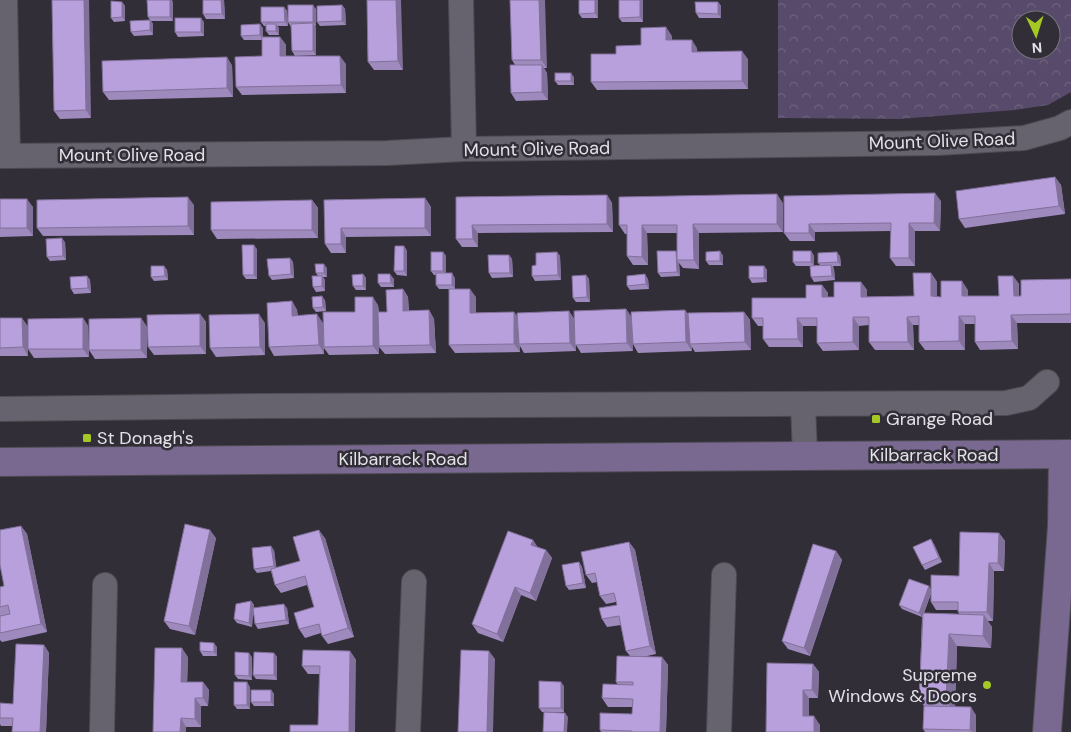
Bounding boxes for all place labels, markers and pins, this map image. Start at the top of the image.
place label: Grange Road [886,407,993,431]
marker: Grange Road [870,413,882,425]
place label: St Donagh's [97,426,194,450]
marker: St Donagh's [81,432,93,444]
place label: Supreme Windows & Doors [828,663,977,708]
marker: Supreme Windows & Doors [981,679,993,691]

